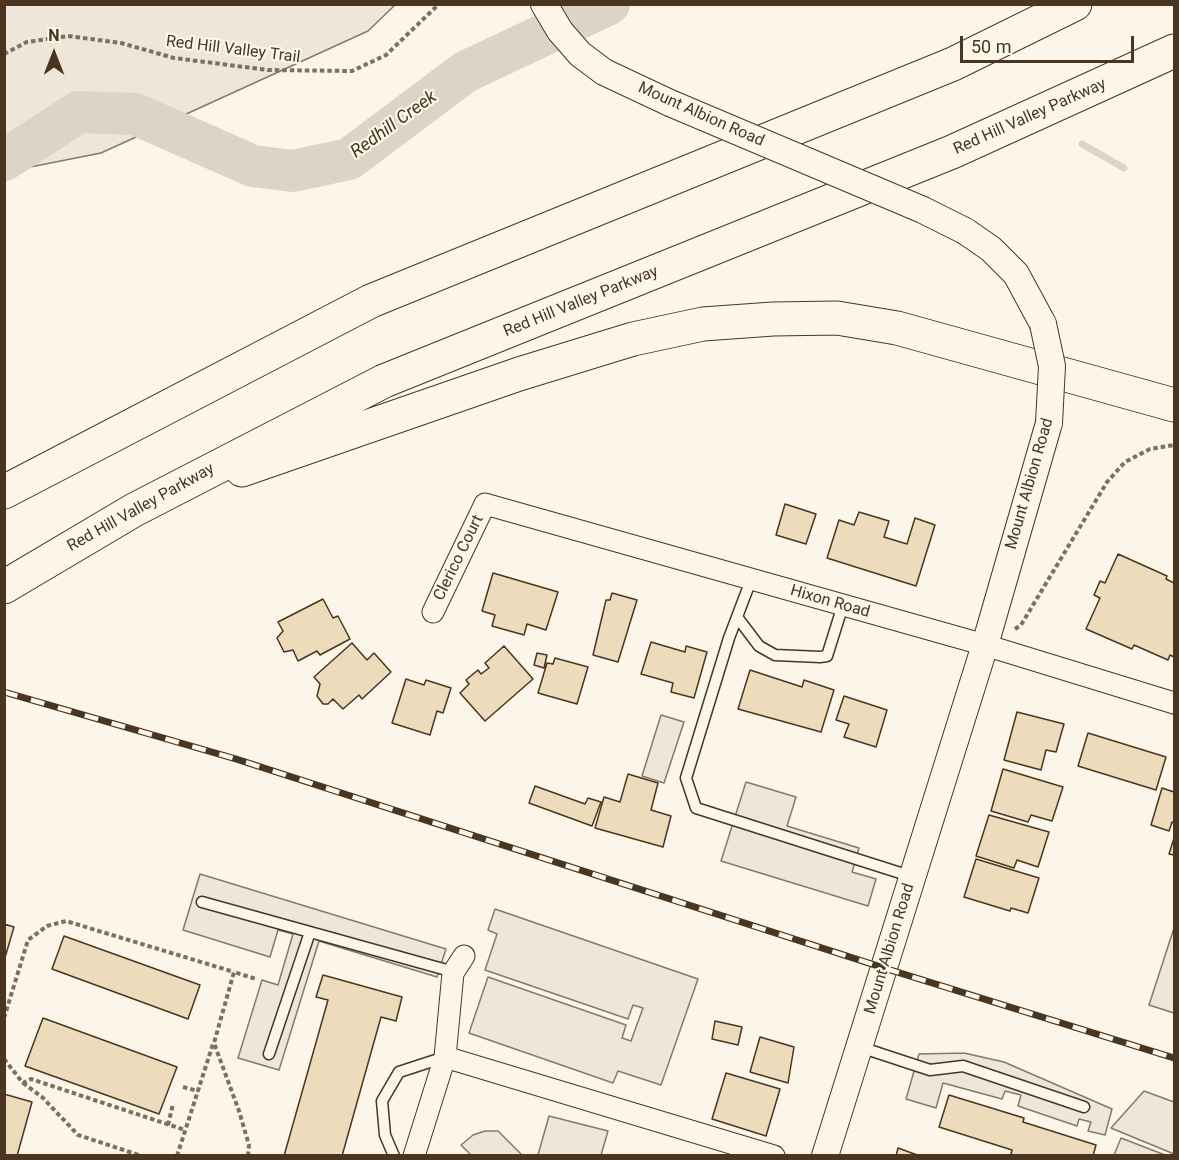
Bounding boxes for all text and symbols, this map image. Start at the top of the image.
north arrow [24,24,84,84]
scale bar [963,24,1137,62]
text: N [48,26,60,45]
street label: Red Hill Valley Trail [165,32,301,68]
text: 50 m [971,36,1011,57]
street label: Red Hill Valley Parkway [951,75,1109,159]
street label: Mount Albion Road [635,79,767,151]
water label: Redhill Creek [347,87,441,163]
street label: Red Hill Valley Parkway [501,262,661,342]
street label: Mount Albion Road [1002,416,1058,552]
street label: Red Hill Valley Parkway [64,460,218,556]
street label: Clerico Court [430,512,488,604]
street label: Hixon Road [788,582,872,622]
street label: Mount Albion Road [861,881,919,1017]

